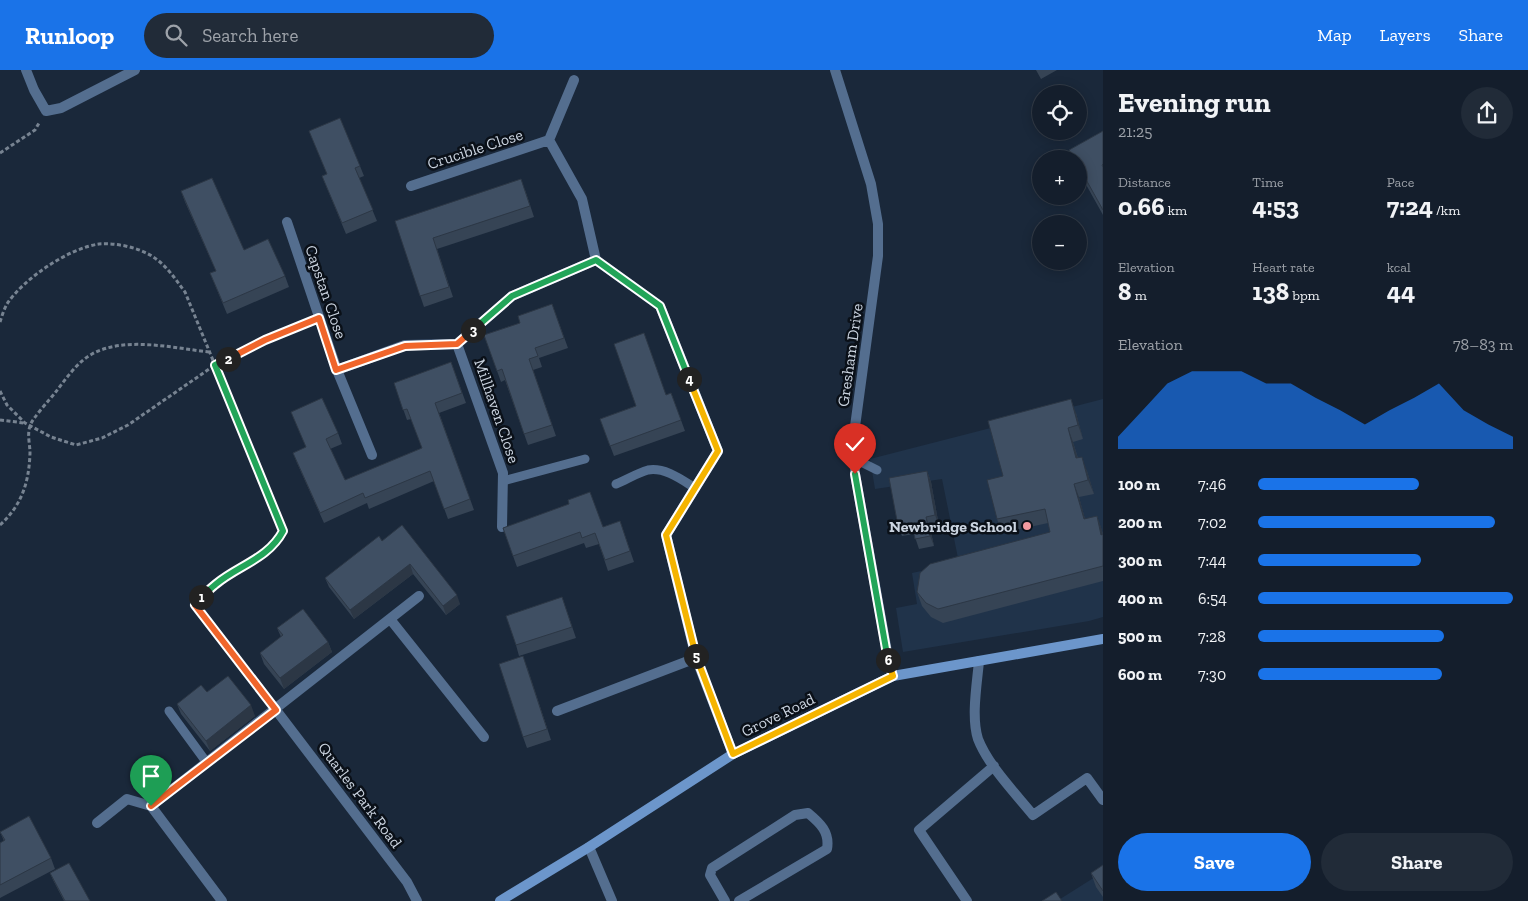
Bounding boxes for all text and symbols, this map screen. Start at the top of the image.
search box [144,13,494,58]
text: Runloop [25,21,114,50]
icon: search [162,21,190,49]
text: Search here [202,24,298,47]
text: Map [1317,24,1352,46]
text: Layers [1380,24,1431,46]
text: Share [1459,24,1503,46]
map controls [1032,85,1087,270]
button: locate [1032,85,1087,140]
text: Evening run [1118,86,1271,119]
button: share [1461,87,1513,139]
text: 21:25 [1118,122,1152,141]
street label: Crucible Close [425,125,525,173]
button: + [1032,150,1087,205]
text: Distance [1118,174,1171,191]
text: Time [1252,174,1284,191]
text: Pace [1387,174,1414,191]
text: 0.66 [1118,191,1165,221]
text: 4:53 [1252,191,1299,221]
text: 7:24 [1387,191,1433,221]
text: km [1165,202,1187,219]
text: /km [1433,202,1460,219]
button: − [1032,215,1087,270]
street label: Capstan Close [301,243,351,341]
text: Elevation [1118,259,1175,276]
text: Heart rate [1252,259,1315,276]
text: kcal [1387,259,1411,276]
text: 8 [1118,276,1131,306]
text: 138 [1252,276,1289,306]
text: 44 [1387,276,1415,306]
text: m [1131,287,1147,304]
text: bpm [1289,287,1320,304]
street label: Gresham Drive [833,302,867,408]
pin: 3 [460,318,486,342]
text: 3 [470,322,477,339]
text: Elevation [1118,335,1183,354]
text: 78–83 m [1453,335,1513,354]
pin: 2 [216,346,240,372]
text: 2 [225,351,232,368]
street label: Millhaven Close [470,356,524,466]
pin: 4 [676,366,702,392]
text: 4 [686,371,693,388]
pin [834,423,876,474]
icon: check [841,430,869,458]
text: 100 m [1118,475,1160,494]
text: 7:46 [1198,475,1226,494]
text: 200 m [1118,513,1162,532]
text: 7:02 [1198,513,1227,532]
place label: Newbridge School [889,517,1017,536]
marker: Newbridge School [1021,520,1033,532]
text: 300 m [1118,551,1162,570]
text: 7:44 [1198,551,1226,570]
pin: 1 [188,584,214,610]
text: 1 [199,589,204,606]
text: 400 m [1118,589,1163,608]
text: 6:54 [1198,589,1227,608]
text: 500 m [1118,627,1162,646]
text: 7:28 [1198,627,1226,646]
pin: 5 [684,644,708,668]
text: 5 [693,648,700,665]
pin: 6 [876,648,900,672]
text: 6 [885,652,892,669]
text: 600 m [1118,665,1162,684]
text: 7:30 [1198,665,1226,684]
street label: Grove Road [738,689,818,741]
street label: Quarles Park Road [314,738,406,852]
pin [130,755,172,806]
icon: arrive [137,762,165,790]
button: Save [1118,833,1311,891]
button: Share [1321,833,1513,891]

